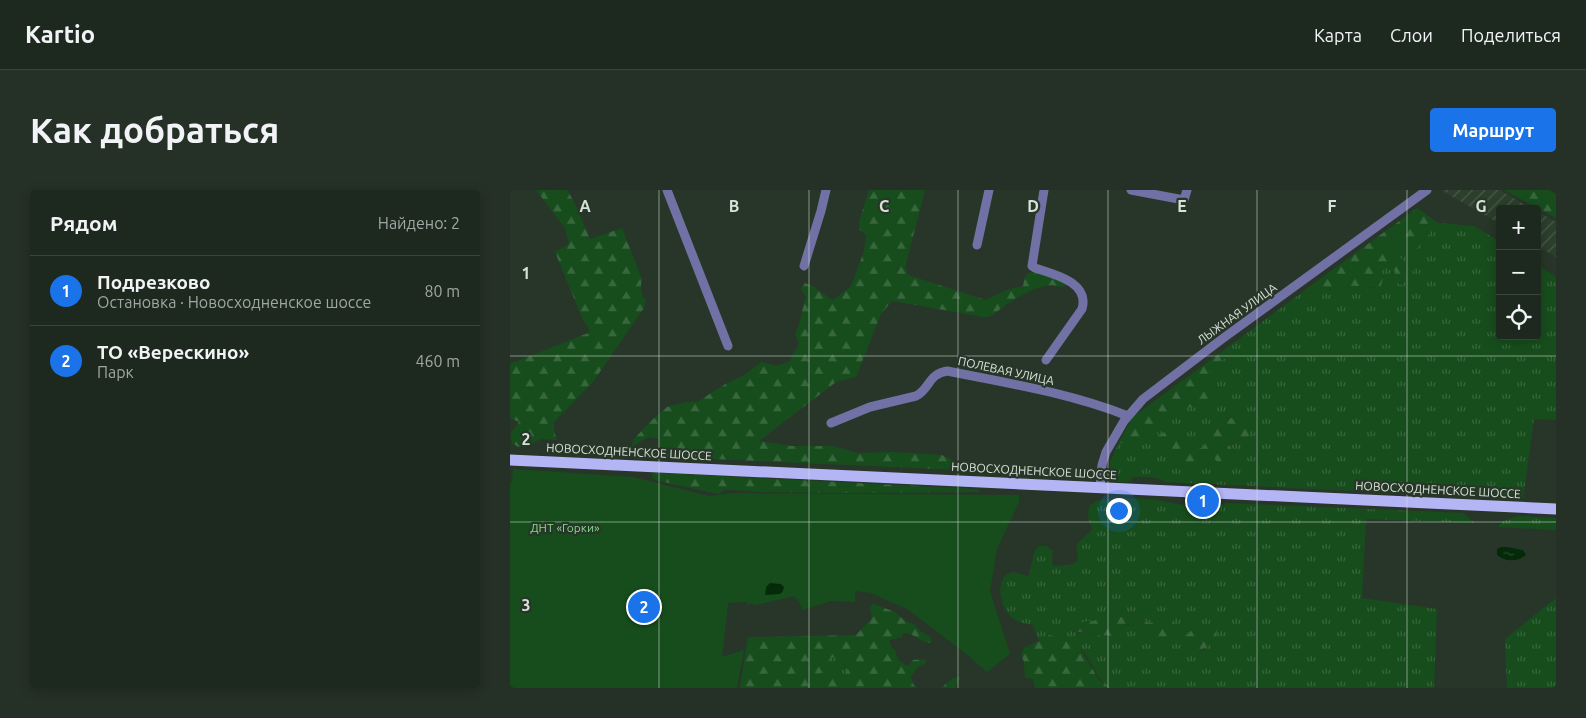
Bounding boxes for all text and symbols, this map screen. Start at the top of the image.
text: Kartio [25,21,95,48]
text: Карта [1314,25,1362,45]
text: Слои [1390,25,1433,45]
text: Поделиться [1461,25,1561,45]
button: Маршрут [1430,108,1556,152]
text: Как добраться [30,110,279,150]
text: A [579,197,591,215]
text: B [729,197,739,215]
text: C [879,197,889,215]
text: D [1027,197,1039,215]
text: E [1177,197,1187,215]
text: F [1328,197,1337,215]
text: G [1475,197,1487,215]
map controls [1496,205,1541,340]
button: + [1496,205,1541,250]
text: Рядом [50,211,118,235]
text: Найдено: 2 [378,214,460,232]
button: − [1496,250,1541,295]
text: 1 [521,264,531,282]
text: Подрезково [97,271,210,293]
street label: ЛЫЖНАЯ УЛИЦА [1195,280,1279,347]
text: 1 [61,282,71,300]
text: 80 m [424,282,460,300]
text: Остановка · Новосходненское шоссе [97,293,371,311]
button: locate [1496,295,1541,340]
text: ТО «Верескино» [97,341,249,363]
text: 2 [61,352,71,370]
text: 460 m [415,352,460,370]
street label: ПОЛЕВАЯ УЛИЦА [957,354,1056,387]
text: Парк [97,363,134,381]
text: 2 [521,430,531,448]
street label: НОВОСХОДНЕНСКОЕ ШОССЕ [546,441,712,462]
street label: НОВОСХОДНЕНСКОЕ ШОССЕ [951,460,1117,481]
street label: НОВОСХОДНЕНСКОЕ ШОССЕ [1355,479,1521,500]
pin: 1 [1187,482,1219,520]
your location [1106,498,1132,524]
park label: ДНТ «Горки» [530,521,600,534]
pin: 2 [628,588,660,626]
text: 3 [521,596,531,614]

